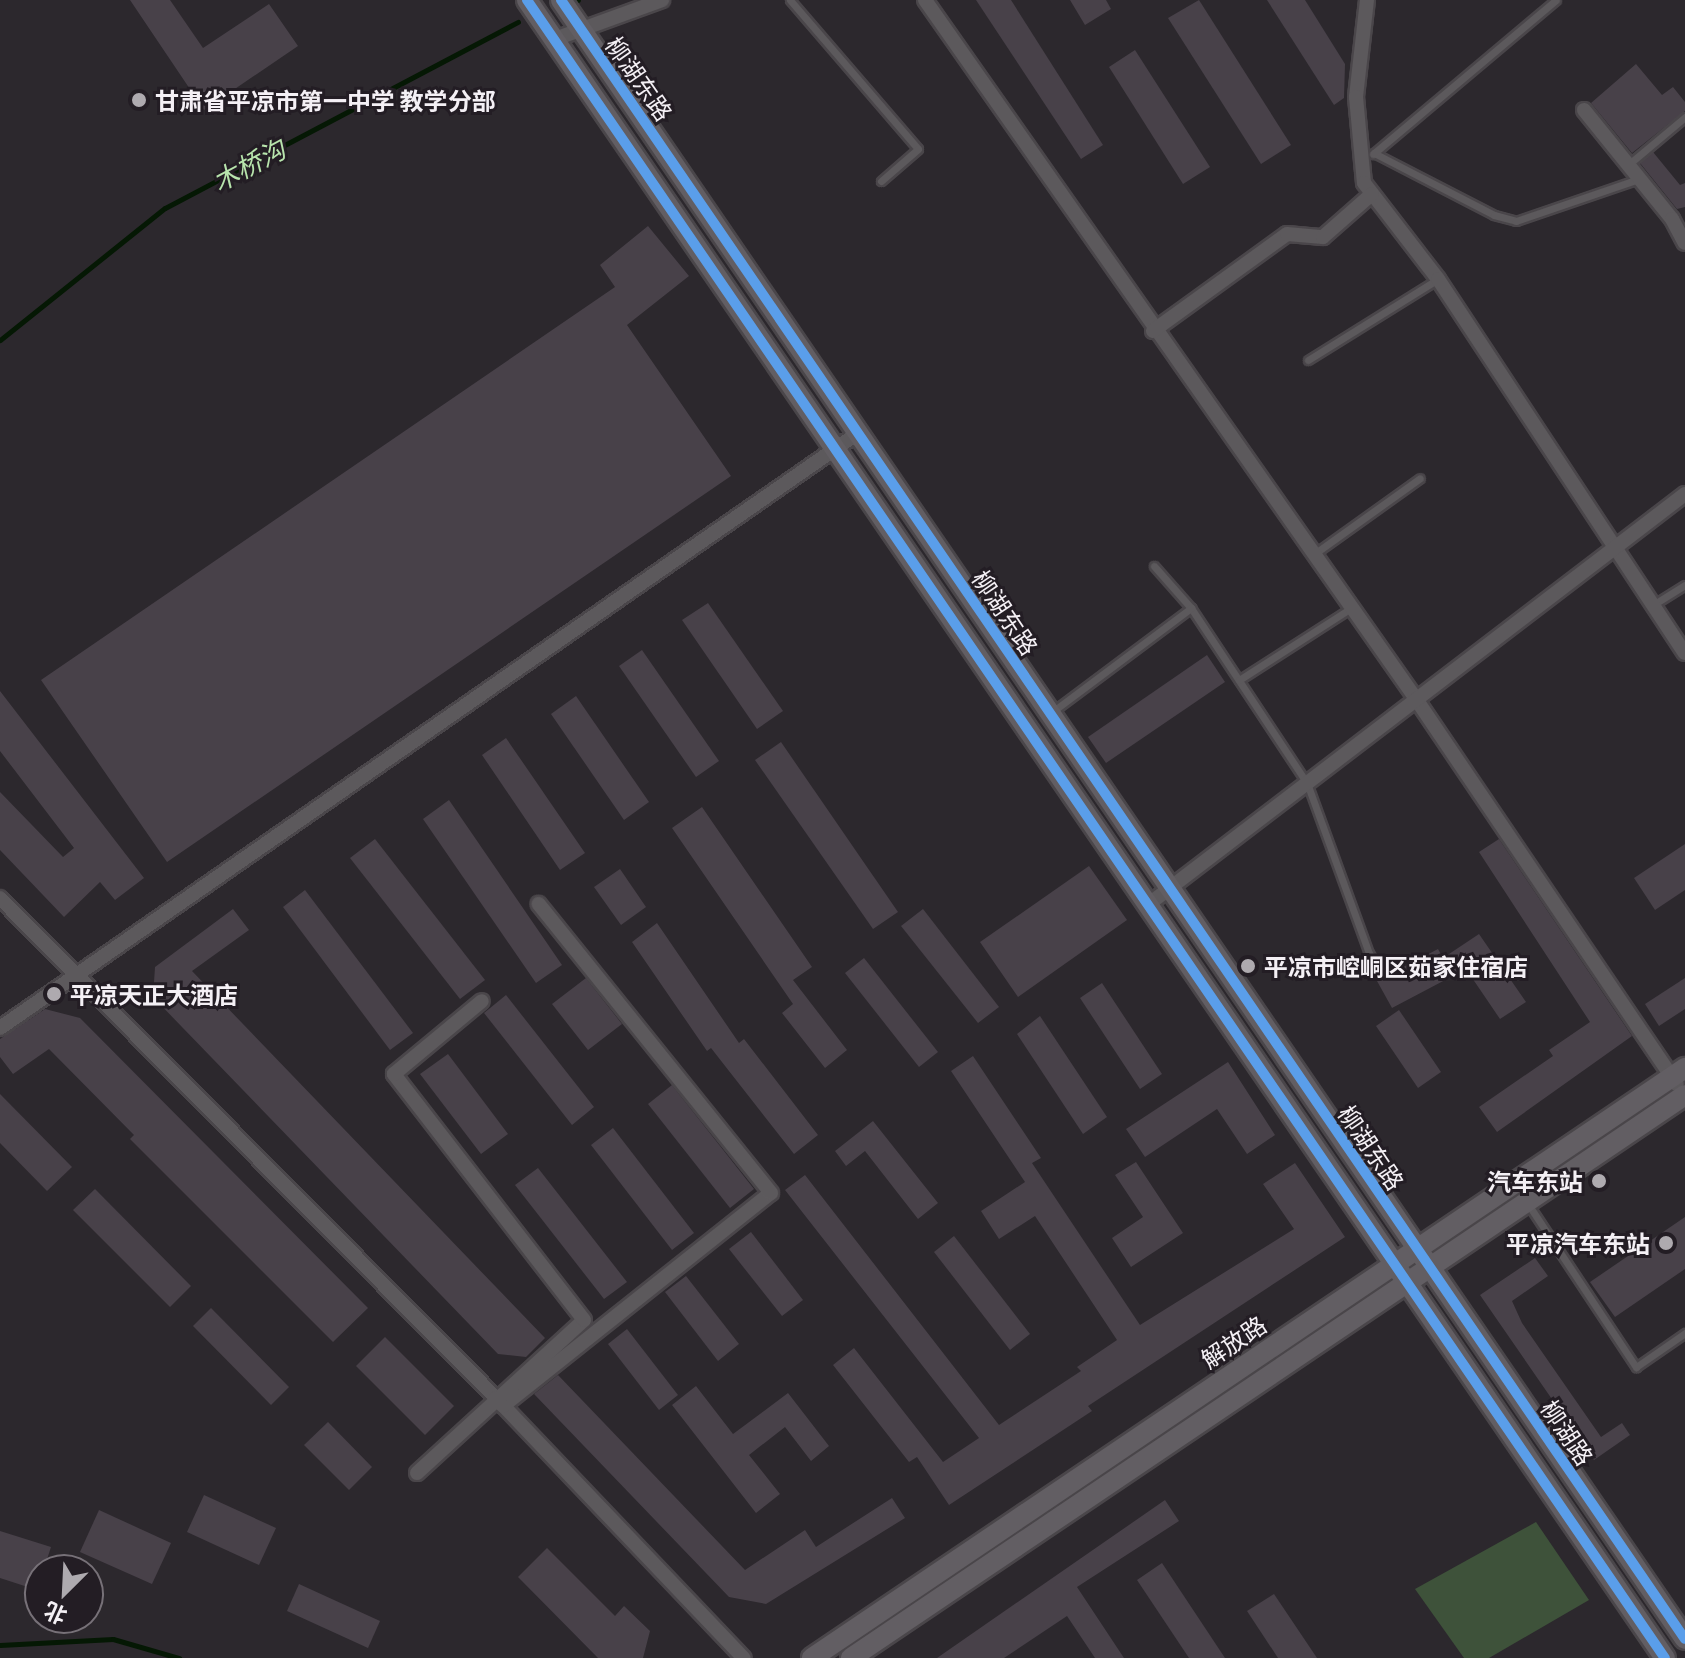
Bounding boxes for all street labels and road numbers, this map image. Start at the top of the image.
street label: 柳湖东路 [601,30,679,126]
street label: 柳湖东路 [967,564,1045,660]
street label: 柳湖东路 [1333,1099,1411,1195]
street label: 解放路 [1195,1309,1271,1373]
street label: 柳湖路 [1536,1394,1600,1470]

